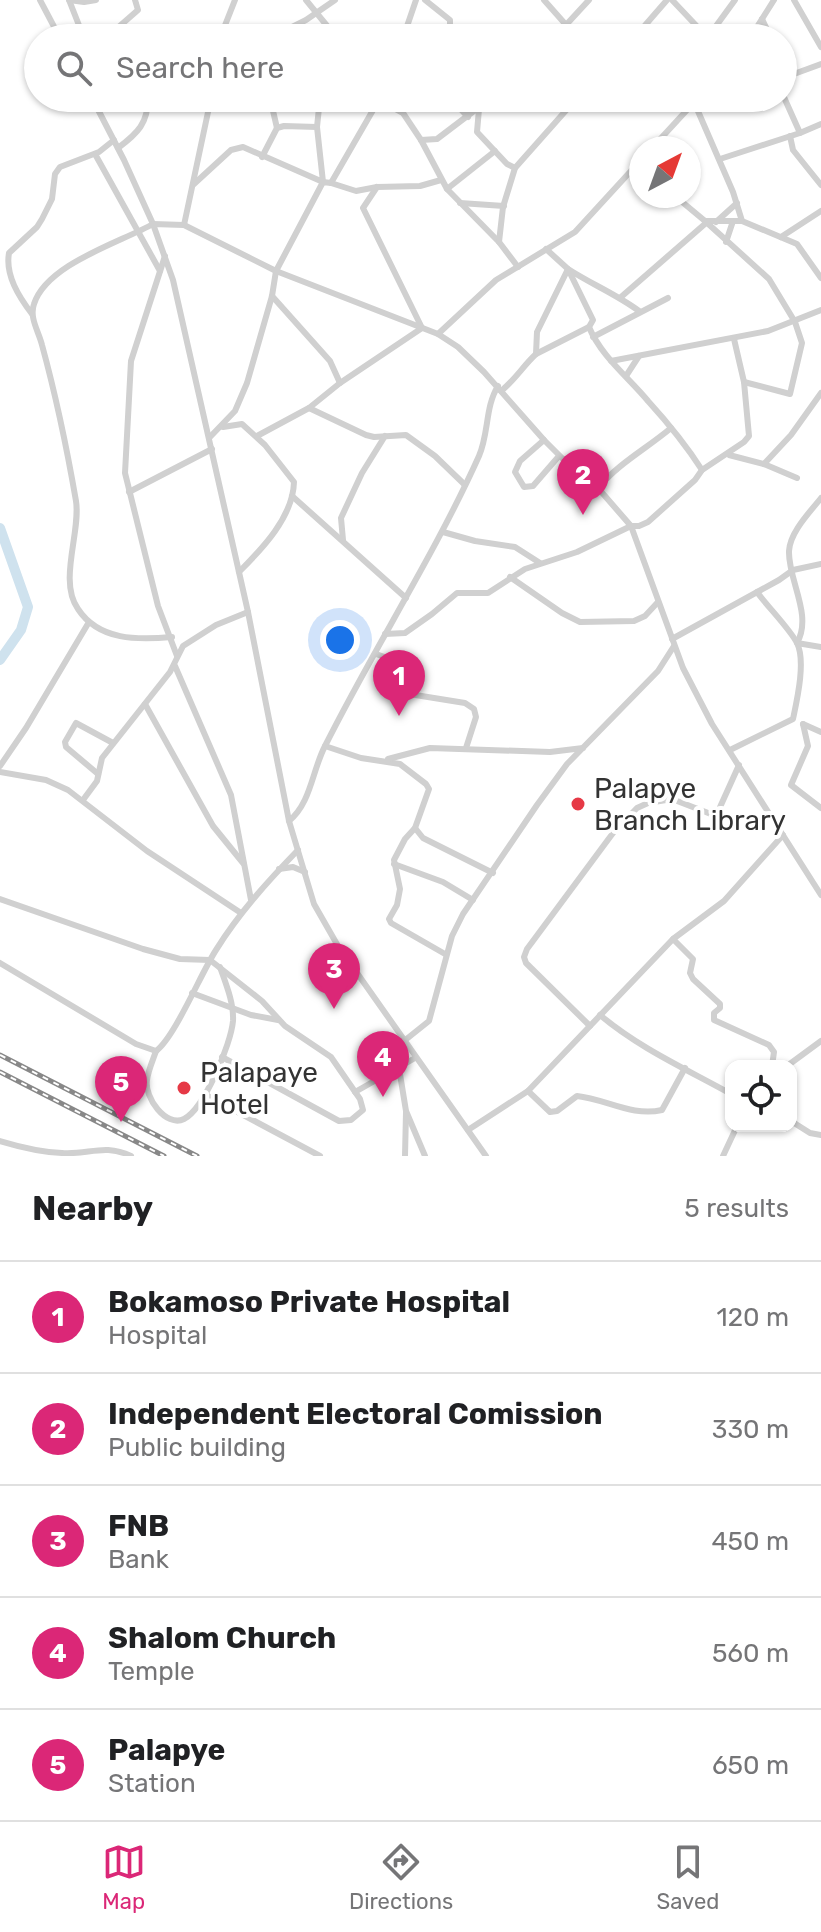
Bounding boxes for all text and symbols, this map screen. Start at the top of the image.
search box [24,24,797,112]
icon: search [52,46,96,90]
text: Search here [116,50,284,86]
north arrow [629,136,701,208]
pin: 2 [557,449,609,515]
your location [320,620,360,660]
pin: 1 [373,650,425,716]
place label: Palapye Branch Library [594,772,786,837]
marker: Palapye Branch Library [569,795,587,813]
pin: 3 [308,943,360,1009]
pin: 4 [357,1031,409,1097]
pin: 5 [95,1056,147,1122]
place label: Palapaye Hotel [200,1056,318,1121]
map controls [725,1060,797,1132]
button: locate [725,1060,797,1132]
marker: Palapaye Hotel [175,1079,193,1097]
text: Nearby [32,1188,153,1229]
text: 5 results [684,1193,789,1224]
text: Bokamoso Private Hospital [108,1284,510,1320]
text: 1 [52,1302,64,1333]
text: 120 m [717,1302,789,1333]
text: Hospital [108,1320,207,1351]
text: Independent Electoral Comission [108,1396,603,1432]
text: 2 [50,1414,66,1445]
text: 330 m [712,1414,789,1445]
text: Public building [108,1432,286,1463]
text: FNB [108,1508,169,1544]
text: 3 [49,1526,67,1557]
text: 450 m [711,1526,789,1557]
text: Bank [108,1544,169,1575]
text: Shalom Church [108,1620,336,1656]
text: 4 [49,1638,67,1669]
text: 560 m [712,1638,789,1669]
text: Temple [108,1656,195,1687]
text: Palapye [108,1732,225,1768]
text: 5 [50,1750,66,1781]
text: 650 m [712,1750,789,1781]
text: Station [108,1768,196,1799]
tab: Map [102,1840,146,1915]
tab: Directions [349,1840,453,1915]
tab: Saved [657,1840,719,1915]

